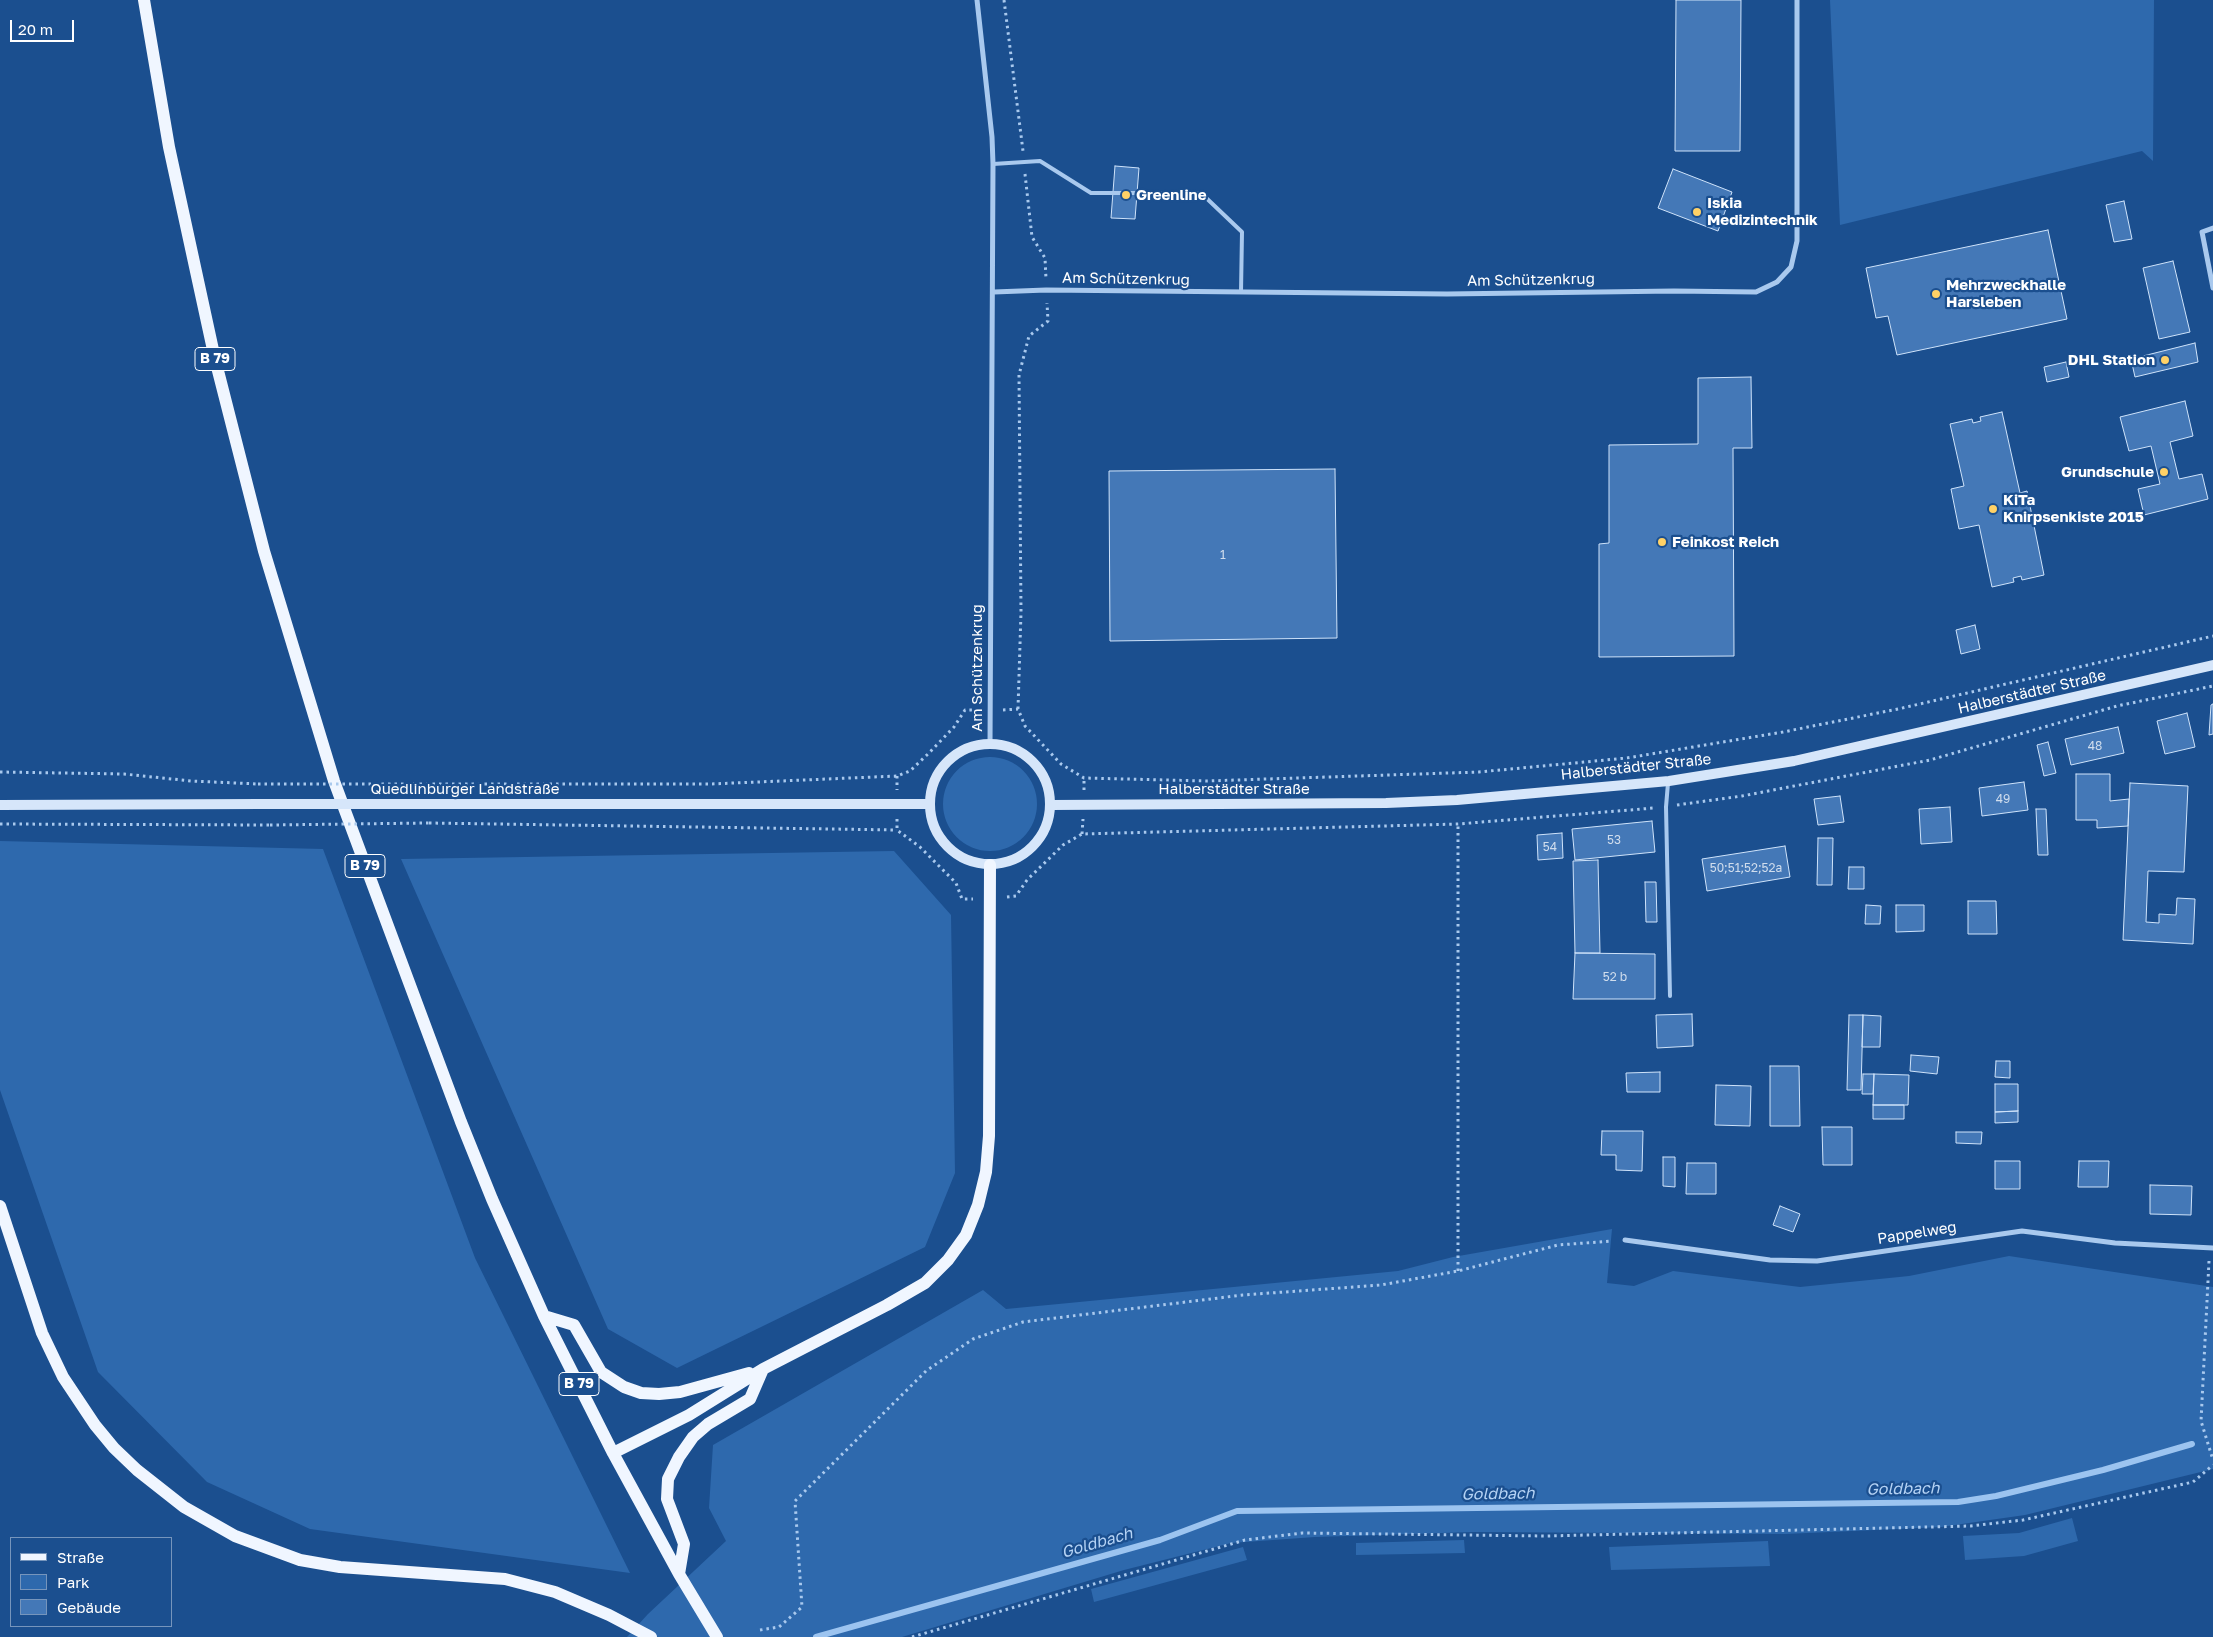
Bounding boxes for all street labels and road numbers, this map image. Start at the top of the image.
street label: Am Schützenkrug [1062,269,1190,289]
street label: Am Schützenkrug [1467,270,1595,290]
road number: B 79 [195,348,235,370]
street label: Am Schützenkrug [968,604,986,732]
street label: Halberstädter Straße [1956,666,2108,718]
street label: Halberstädter Straße [1560,750,1712,784]
street label: Quedlinburger Landstraße [371,780,559,798]
street label: Halberstädter Straße [1158,780,1310,798]
road number: B 79 [345,854,385,878]
street label: Pappelweg [1876,1218,1958,1248]
road number: B 79 [559,1372,599,1396]

